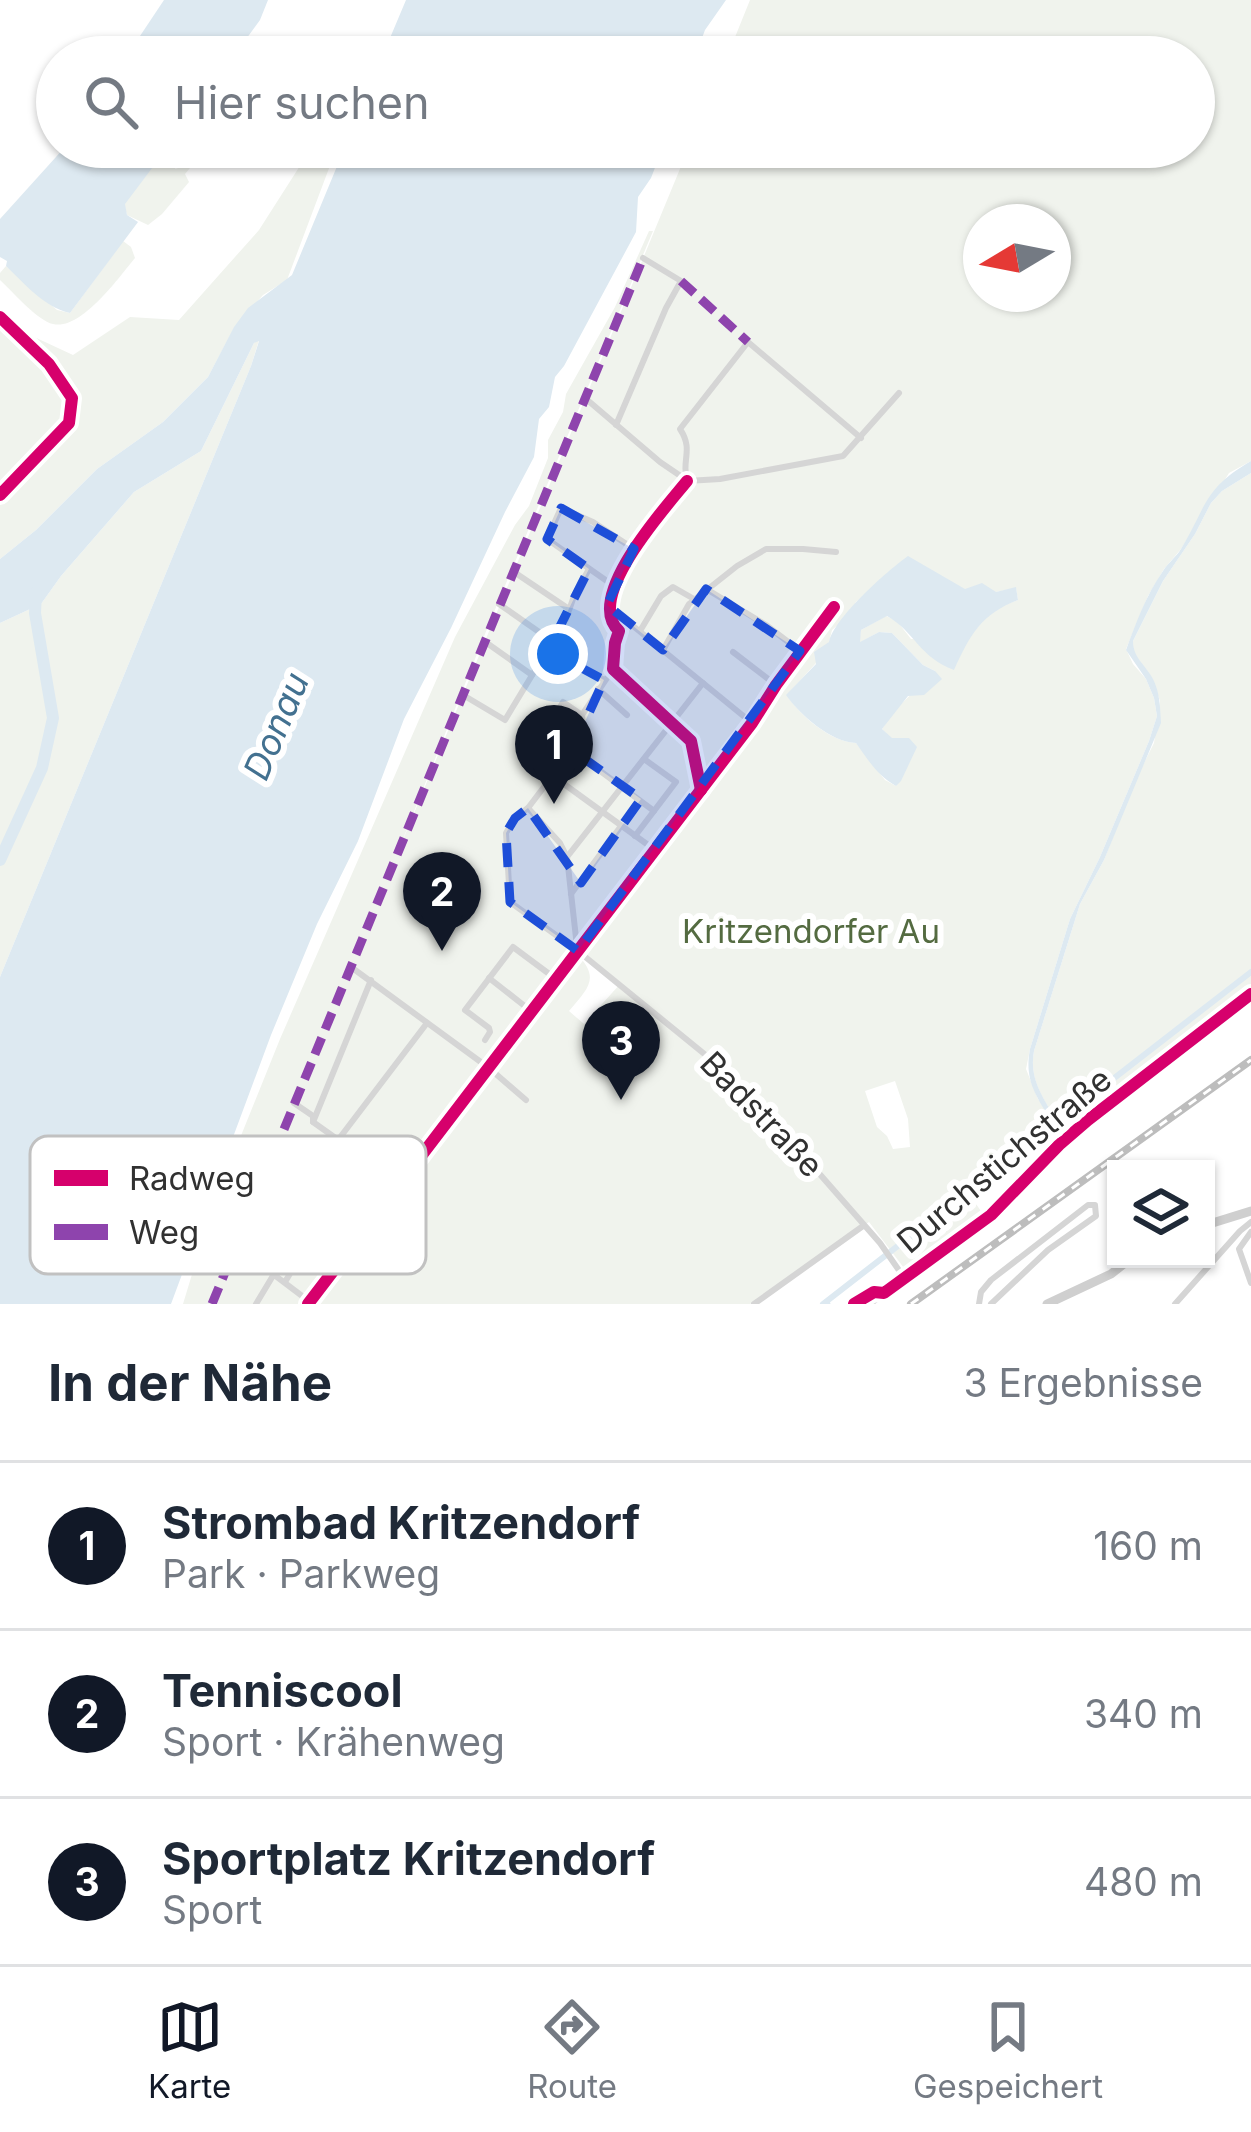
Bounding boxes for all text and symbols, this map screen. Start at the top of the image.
search box [36,36,1215,168]
icon: search [78,69,144,135]
text: Hier suchen [174,75,430,130]
north arrow [963,204,1071,312]
your location [528,624,588,684]
water label: Donau [234,666,318,786]
pin: 1 [515,705,593,804]
pin: 2 [403,852,481,951]
park label: Kritzendorfer Au [682,911,940,951]
pin: 3 [582,1001,660,1100]
street label: Badstraße [692,1043,832,1185]
street label: Durchstichstraße [889,1059,1119,1261]
legend [30,1136,426,1274]
text: Radweg [129,1158,255,1198]
map controls [1107,1160,1215,1268]
button: layers [1107,1160,1215,1268]
text: Weg [129,1212,199,1252]
text: In der Nähe [48,1352,332,1413]
text: 3 Ergebnisse [964,1359,1203,1406]
text: Strombad Kritzendorf [162,1495,640,1550]
text: 1 [79,1522,95,1569]
text: 160 m [1093,1522,1203,1569]
text: Park · Parkweg [162,1550,440,1597]
text: Tenniscool [162,1663,403,1718]
text: 2 [75,1690,99,1737]
text: 340 m [1084,1690,1203,1737]
text: Sport · Krähenweg [162,1718,505,1765]
text: Sportplatz Kritzendorf [162,1831,655,1886]
text: 3 [74,1858,100,1905]
text: 480 m [1084,1858,1203,1905]
text: Sport [162,1886,262,1933]
tab: Karte [148,1994,231,2106]
tab: Route [527,1994,617,2106]
tab: Gespeichert [913,1994,1103,2106]

